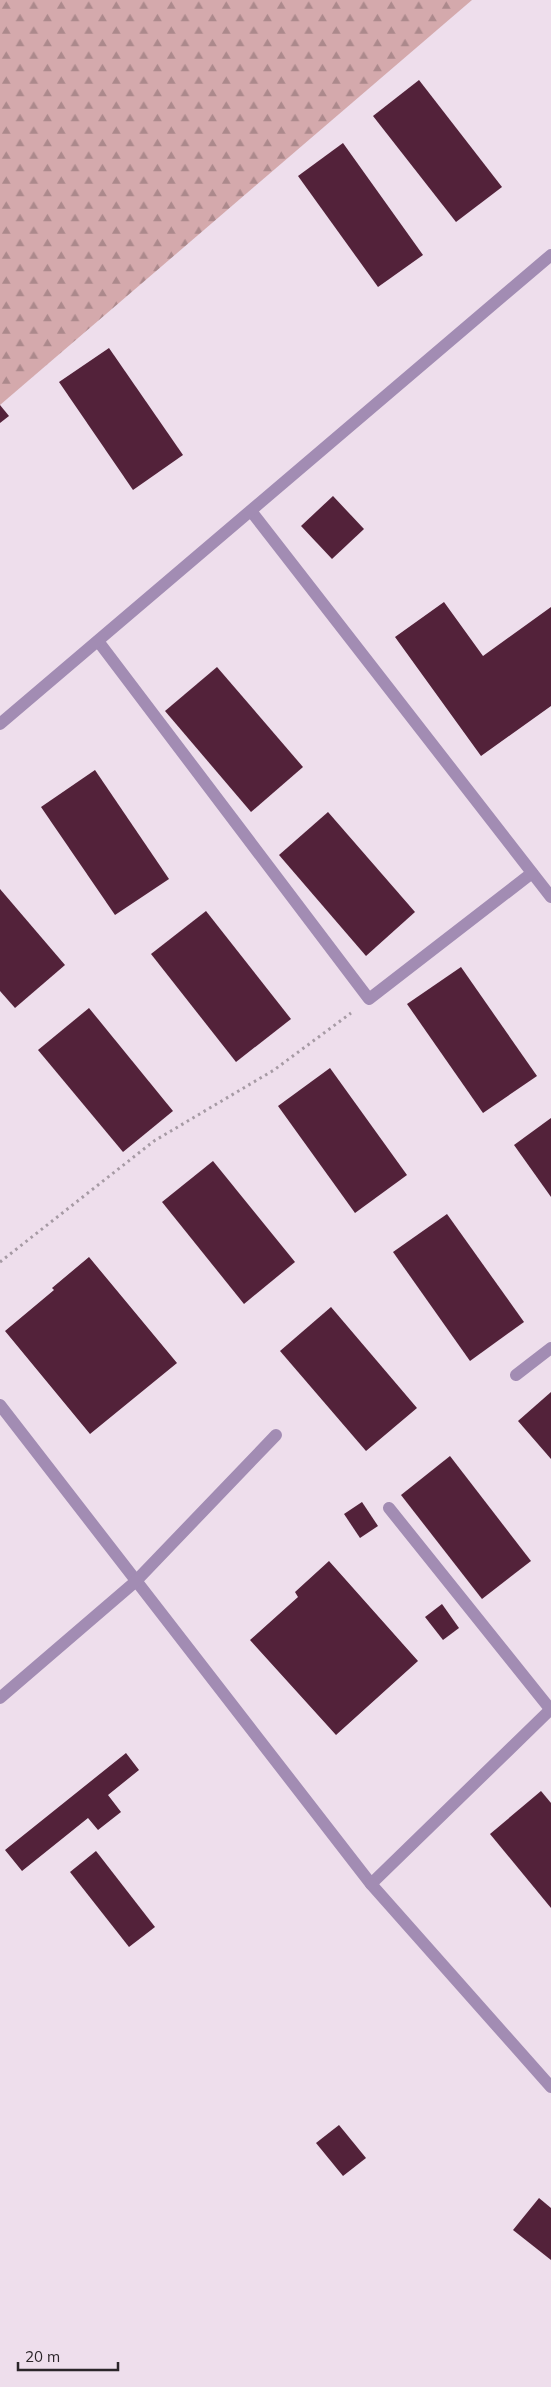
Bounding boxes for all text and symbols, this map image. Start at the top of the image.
scale bar [18,2340,118,2372]
text: 20 m [25,2347,60,2366]

